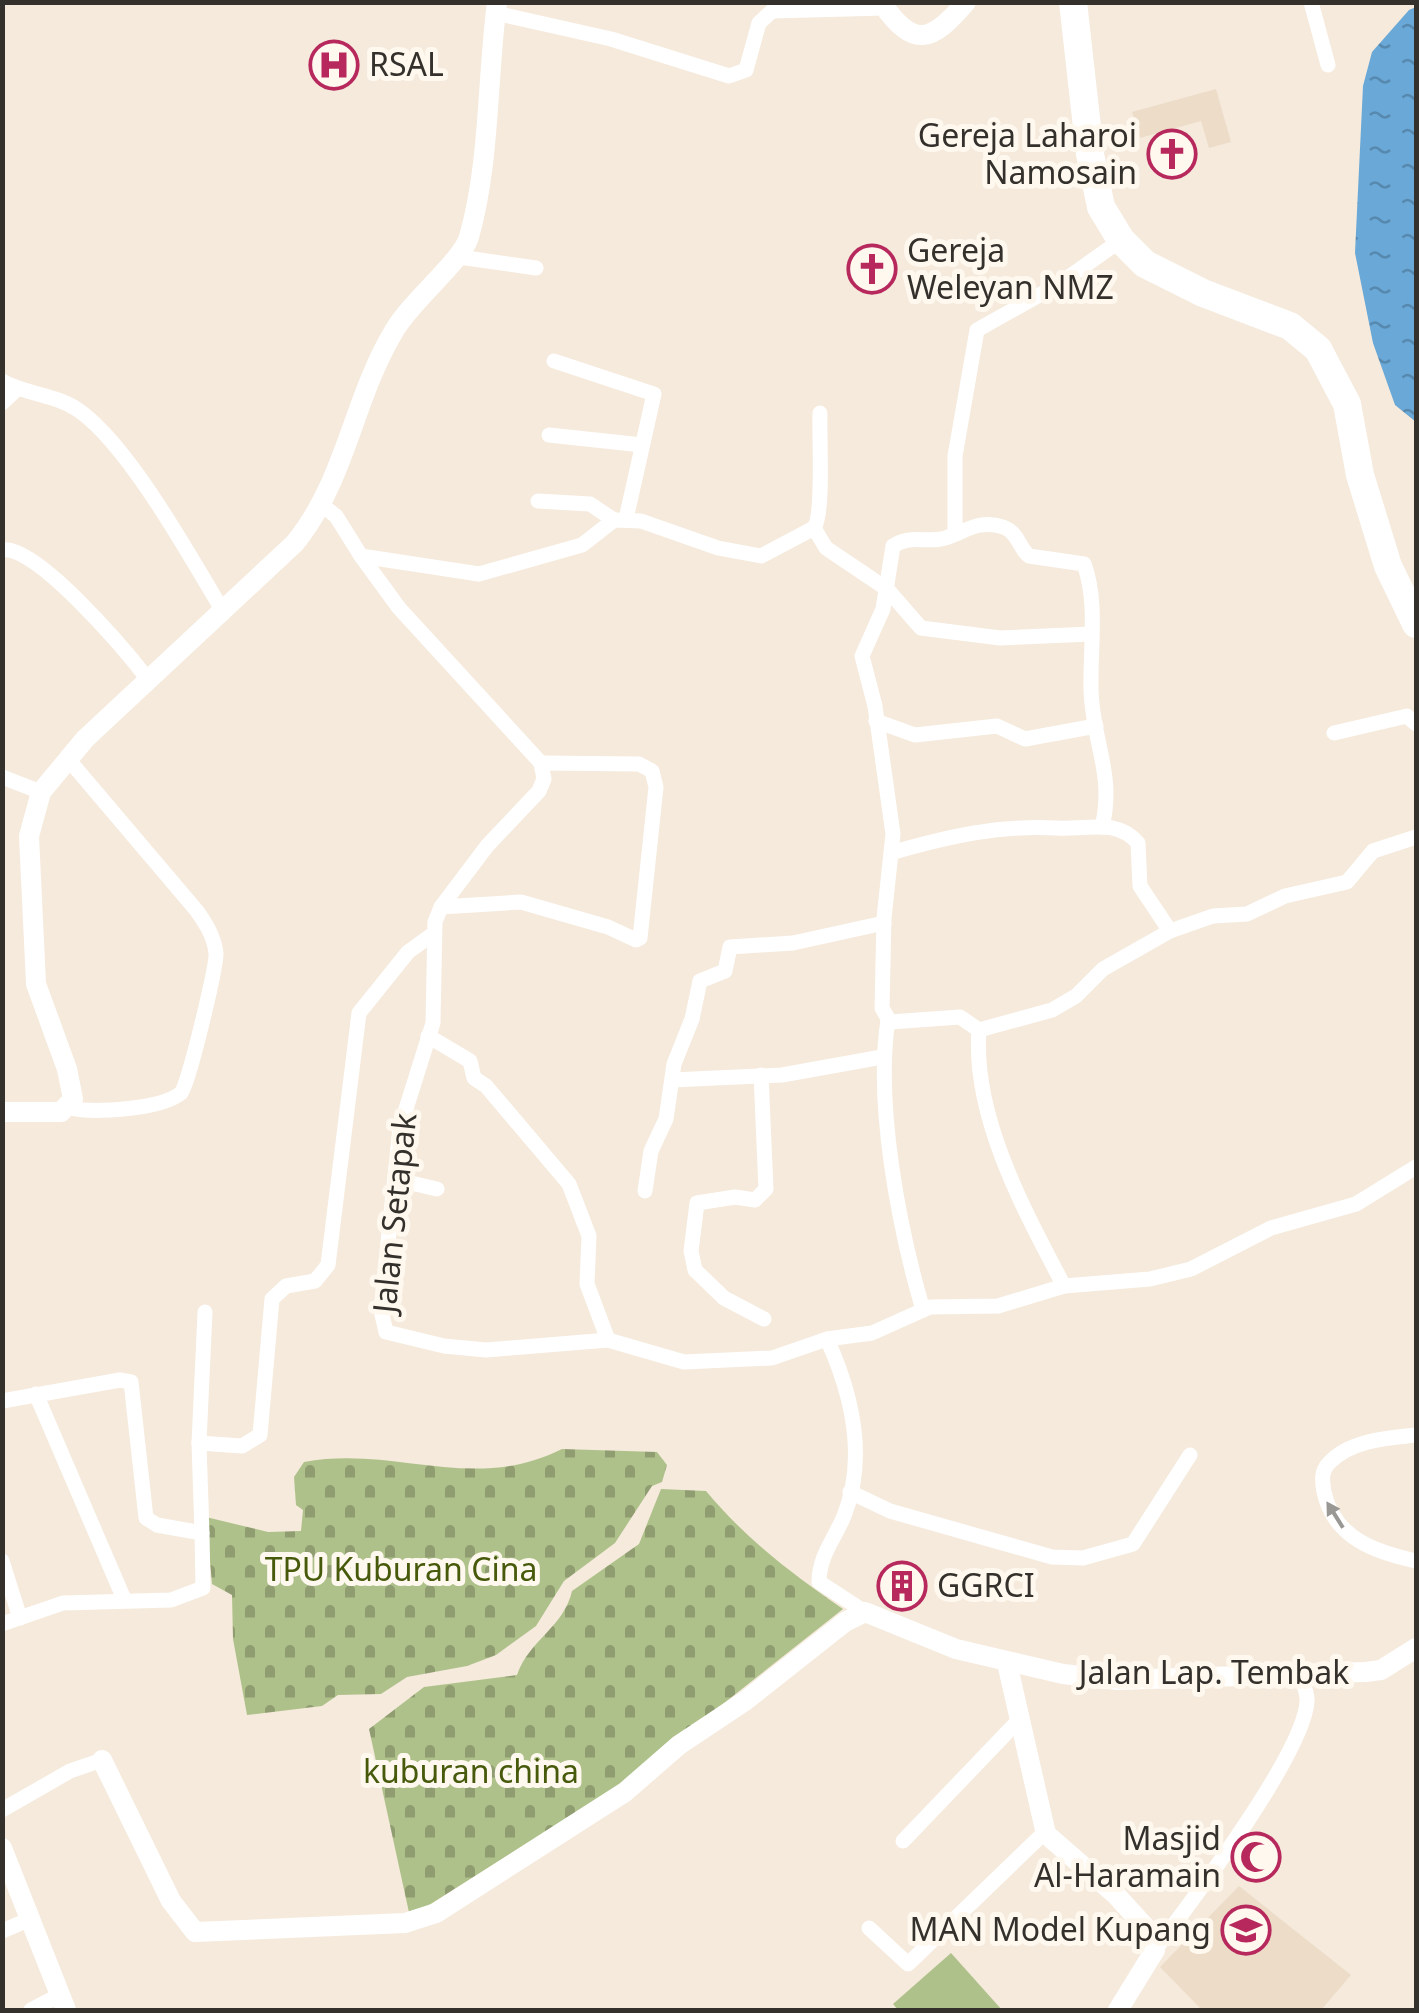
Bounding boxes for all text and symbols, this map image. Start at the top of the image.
hospital icon: RSAL [308,39,360,91]
place label: RSAL [369,42,444,85]
place label: Gereja Laharoi Namosain [918,113,1137,193]
church icon: Gereja Laharoi Namosain [1146,128,1198,180]
place label: Gereja Weleyan NMZ [907,228,1114,308]
church icon: Gereja Weleyan NMZ [846,243,898,295]
street label: Jalan Setapak [361,1111,425,1318]
one-way arrow [1326,1502,1345,1529]
park label: TPU Kuburan Cina [265,1547,537,1590]
building icon: GGRCI [876,1560,928,1612]
place label: GGRCI [937,1563,1035,1606]
street label: Jalan Lap. Tembak [1076,1650,1349,1693]
park label: kuburan china [363,1749,579,1792]
place label: Masjid Al-Haramain [1034,1816,1221,1896]
mosque icon: Masjid Al-Haramain [1230,1831,1282,1883]
school or university icon: MAN Model Kupang [1220,1904,1272,1956]
place label: MAN Model Kupang [910,1907,1211,1950]

